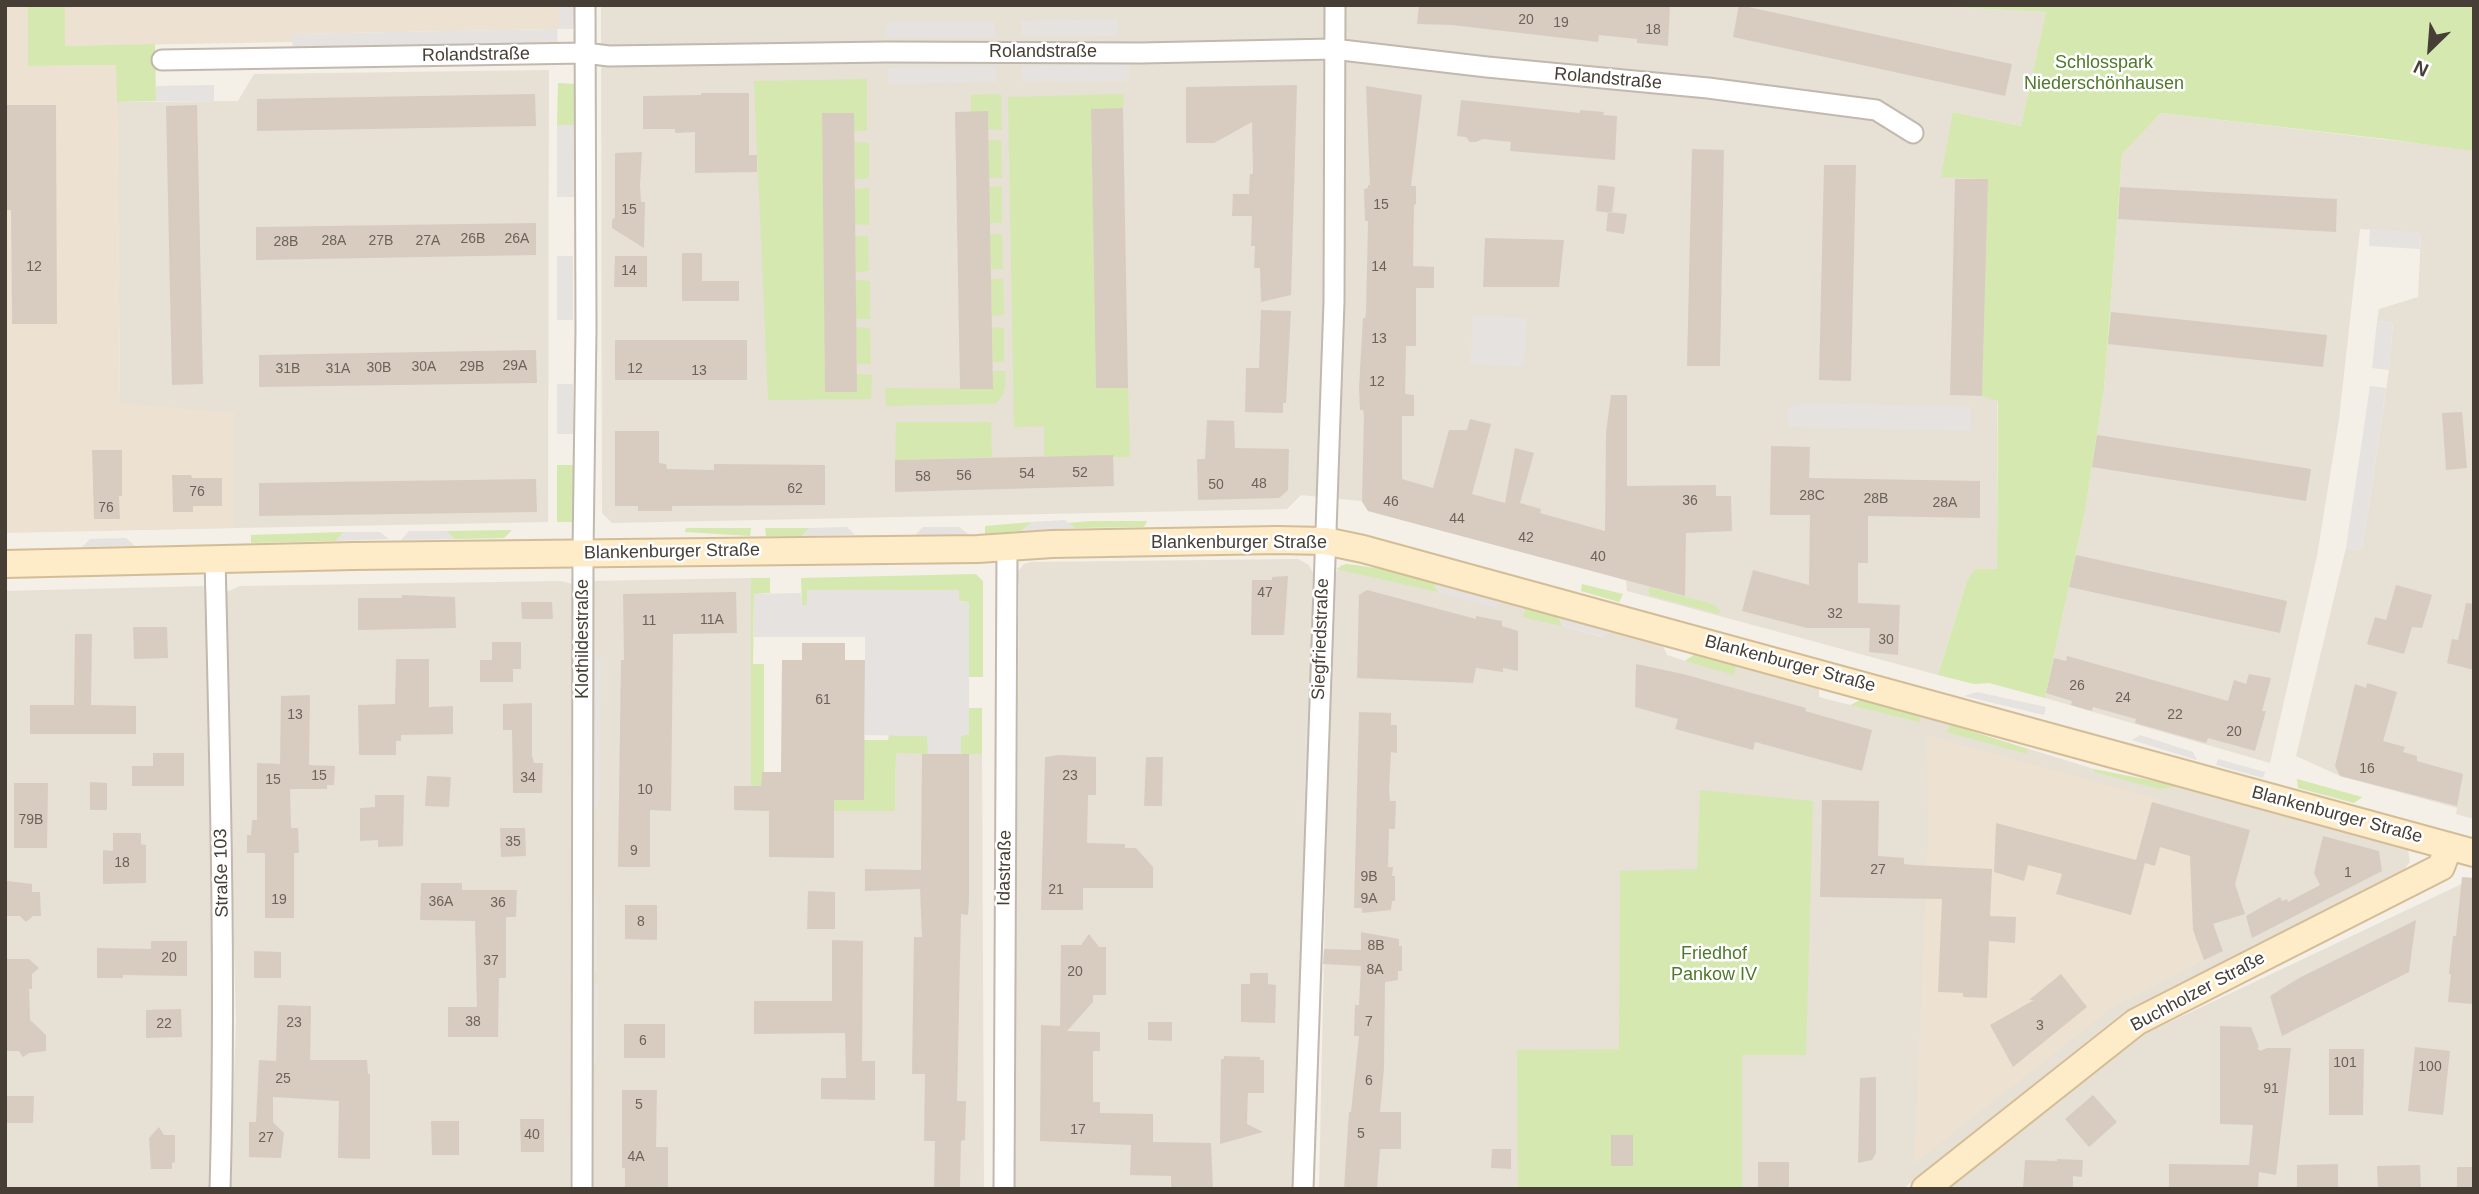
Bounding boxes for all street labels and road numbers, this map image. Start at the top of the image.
street label: Rolandstraße [989,41,1097,63]
street label: Rolandstraße [422,43,530,67]
street label: Rolandstraße [1553,64,1663,94]
street label: Blankenburger Straße [1151,532,1327,554]
street label: Blankenburger Straße [584,540,760,564]
street label: Siegfriedstraße [1308,578,1334,700]
street label: Klothildestraße [572,579,594,699]
street label: Blankenburger Straße [1702,631,1878,697]
street label: Blankenburger Straße [2249,782,2425,848]
street label: Straße 103 [210,828,234,918]
street label: Idastraße [994,830,1016,906]
street label: Buchholzer Straße [2127,947,2269,1037]

